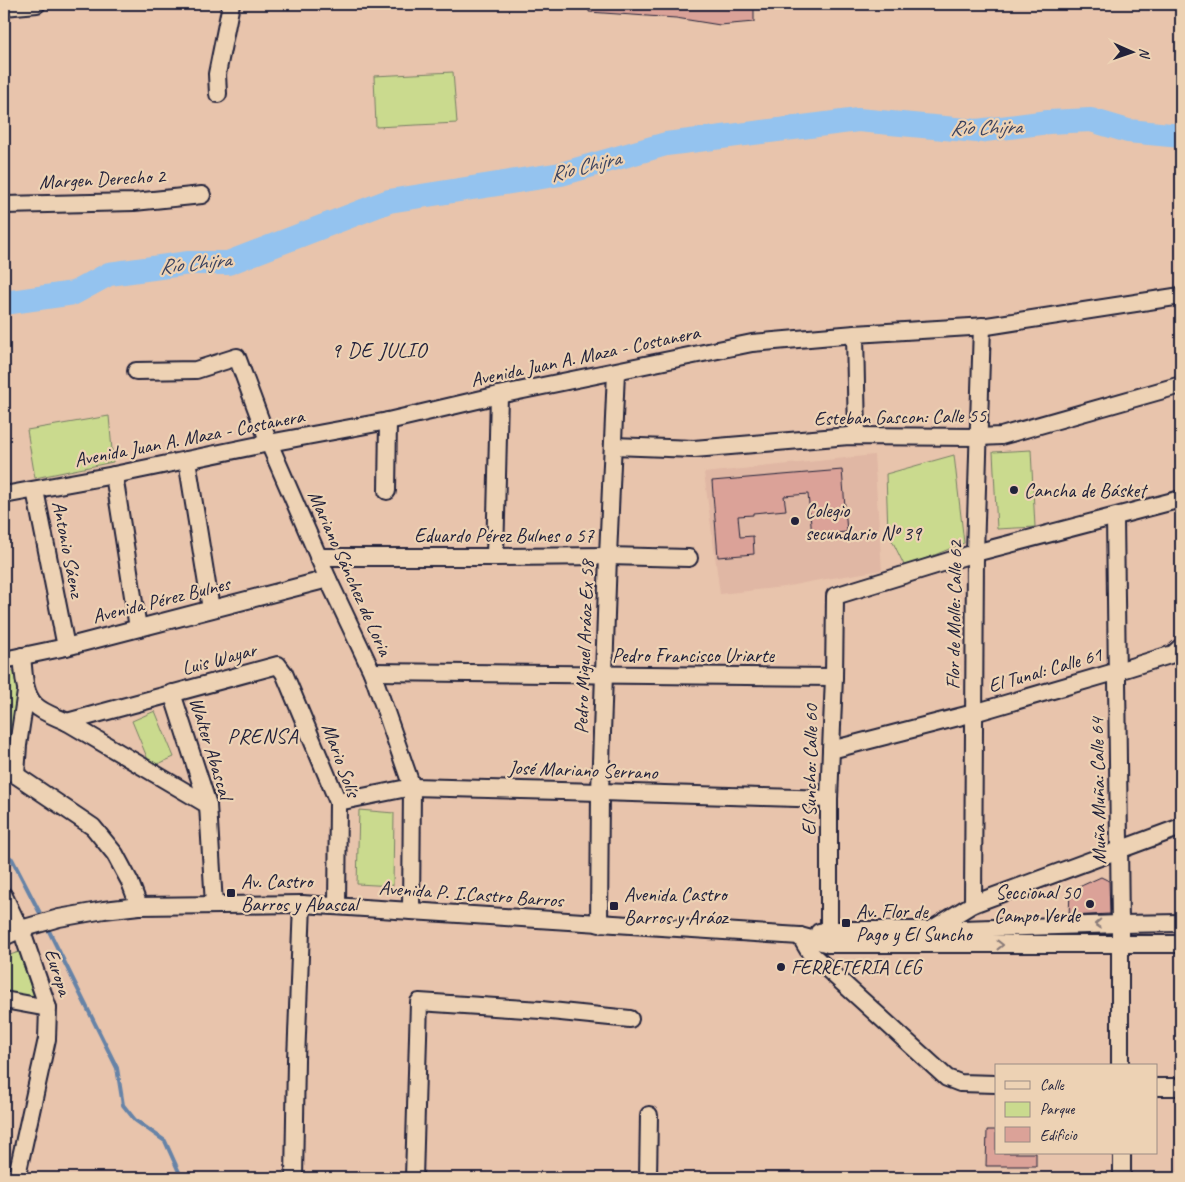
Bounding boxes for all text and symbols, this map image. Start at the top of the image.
north arrow [1108,28,1158,78]
text: N [1136,48,1153,59]
water label: Río Chijra [950,113,1024,141]
water label: Río Chijra [547,144,625,187]
street label: Margen Derecho 2 [38,163,168,195]
water label: Río Chijra [158,246,234,280]
street label: Avenida Juan A. Maza - Costanera [468,319,703,392]
district label: 9 DE JULIO [331,337,429,363]
street label: Avenida Juan A. Maza - Costanera [72,403,307,473]
street label: Esteban Gascon: Calle 55 [814,403,987,431]
place label: Cancha de Básket [1024,478,1149,503]
marker: Cancha de Básket [1008,484,1020,496]
street label: Mariano Sánchez de Loria [302,487,398,661]
place label: Colegio secundario Nº 39 [805,498,923,546]
street label: Antonio Sáenz [46,499,90,601]
marker: Colegio secundario Nº 39 [789,515,801,527]
street label: Eduardo Pérez Bulnes o 57 [414,523,595,548]
street label: Flor de Molle: Calle 62 [940,538,968,690]
street label: Pedro Miguel Aráoz Ex 58 [568,558,600,734]
street label: Avenida Pérez Bulnes [90,570,234,629]
street label: Luis Wayar [179,637,261,681]
street label: El Tunal: Calle 61 [985,642,1106,698]
street label: Pedro Francisco Uriarte [612,643,776,668]
street label: Walter Abascal [184,694,239,805]
street label: El Suncho: Calle 60 [796,702,824,836]
street label: Muña Muña: Calle 64 [1084,715,1112,865]
street label: Mario Solís [316,720,367,802]
district label: PRENSA [227,723,299,749]
street label: José Mariano Serrano [507,755,659,785]
place label: Av. Castro Barros y Abascal [241,869,361,917]
street label: Avenida P. I.Castro Barros [378,875,566,913]
place label: Seccional 50 Campo Verde [994,880,1082,928]
place label: Avenida Castro Barros y Aráoz [624,882,730,930]
marker: Av. Castro Barros y Abascal [225,887,237,899]
marker: Seccional 50 Campo Verde [1084,898,1096,910]
place label: Av. Flor de Pago y El Suncho [856,899,973,947]
marker: Avenida Castro Barros y Aráoz [608,900,620,912]
marker: Av. Flor de Pago y El Suncho [840,917,852,929]
one-way arrow [1093,919,1101,930]
one-way arrow [996,940,1004,950]
street label: Europa [39,945,78,1000]
place label: FERRETERIA LEG [791,955,923,980]
marker: FERRETERIA LEG [775,961,787,973]
legend [995,1064,1158,1154]
text: Calle [1040,1076,1065,1095]
text: Parque [1040,1100,1076,1119]
text: Edificio [1040,1126,1078,1145]

